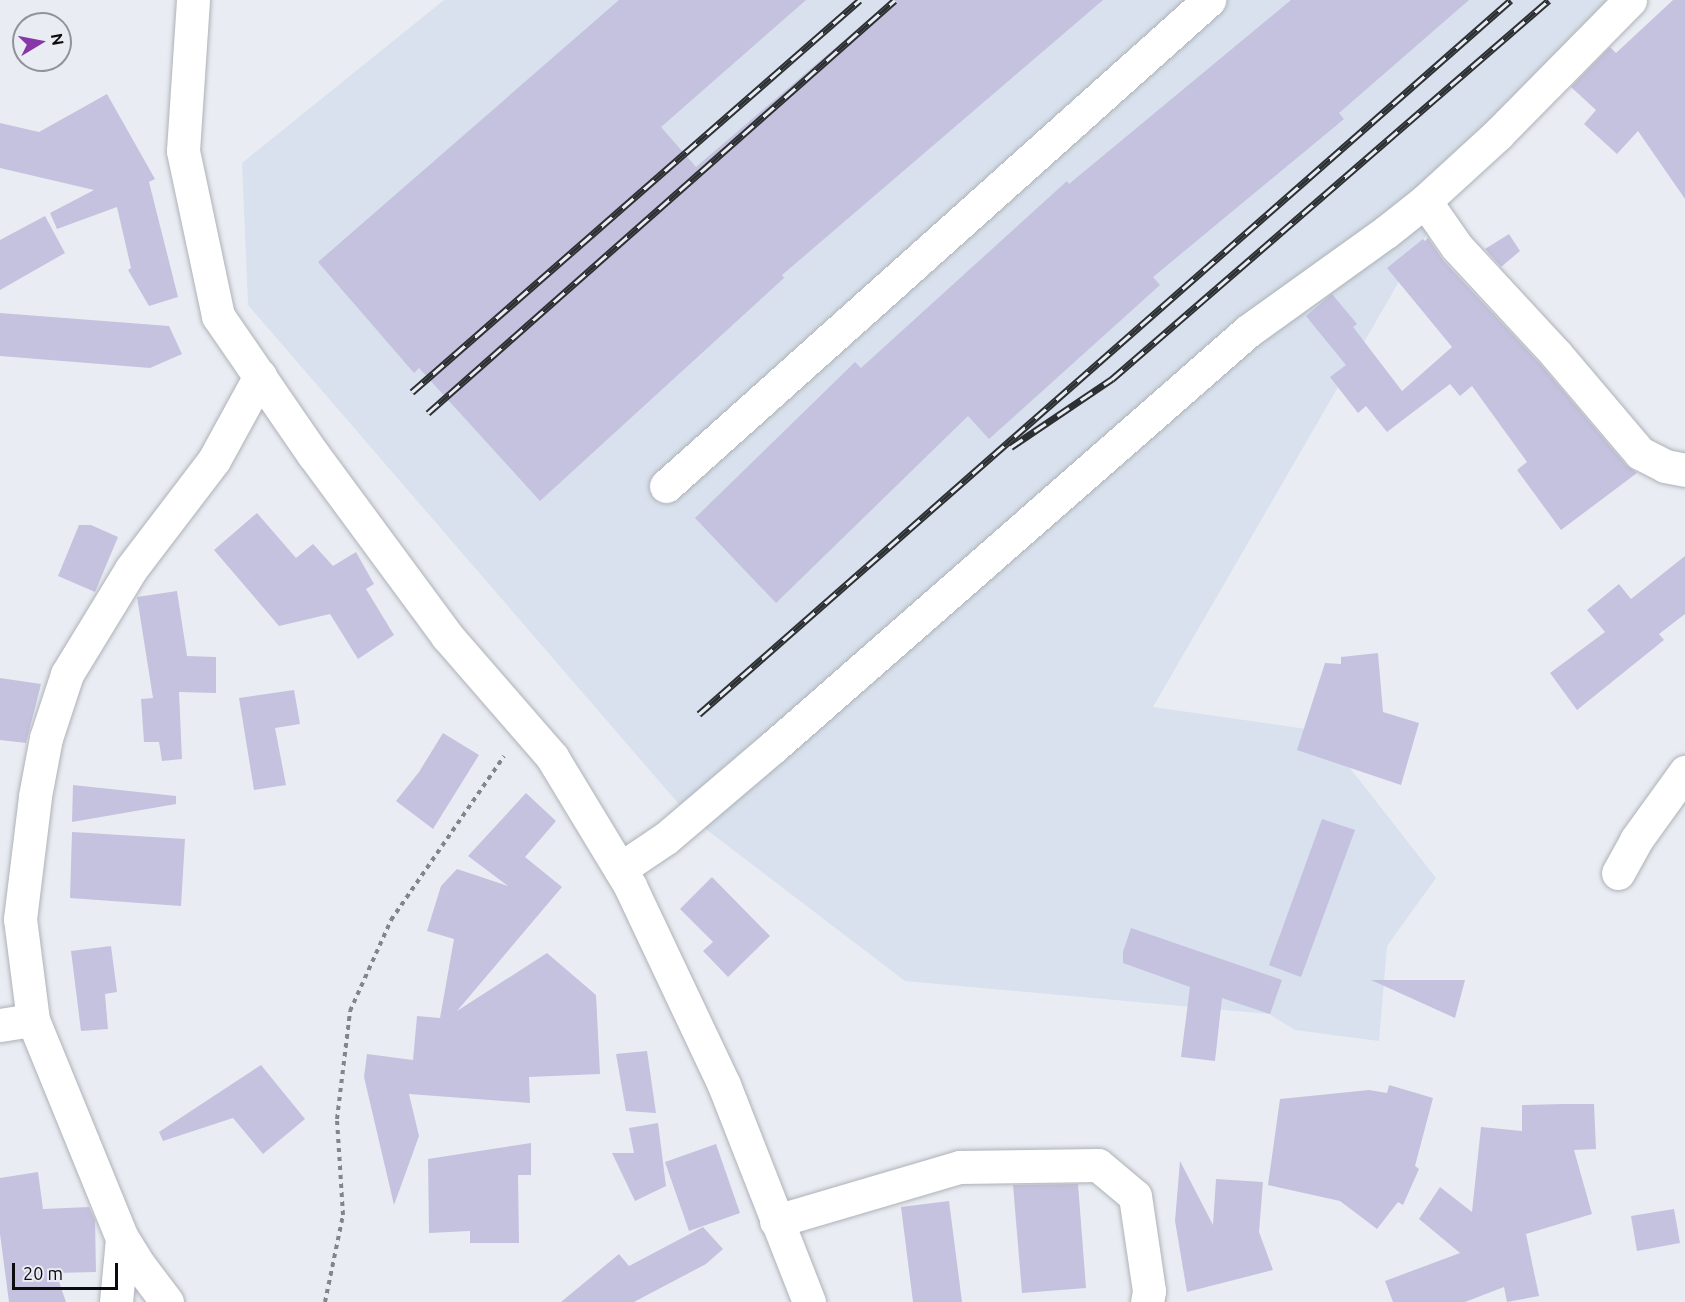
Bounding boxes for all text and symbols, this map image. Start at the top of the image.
north arrow [12,12,72,72]
text: N [48,32,68,47]
scale bar [15,1251,122,1289]
text: 20 m [23,1263,63,1283]

